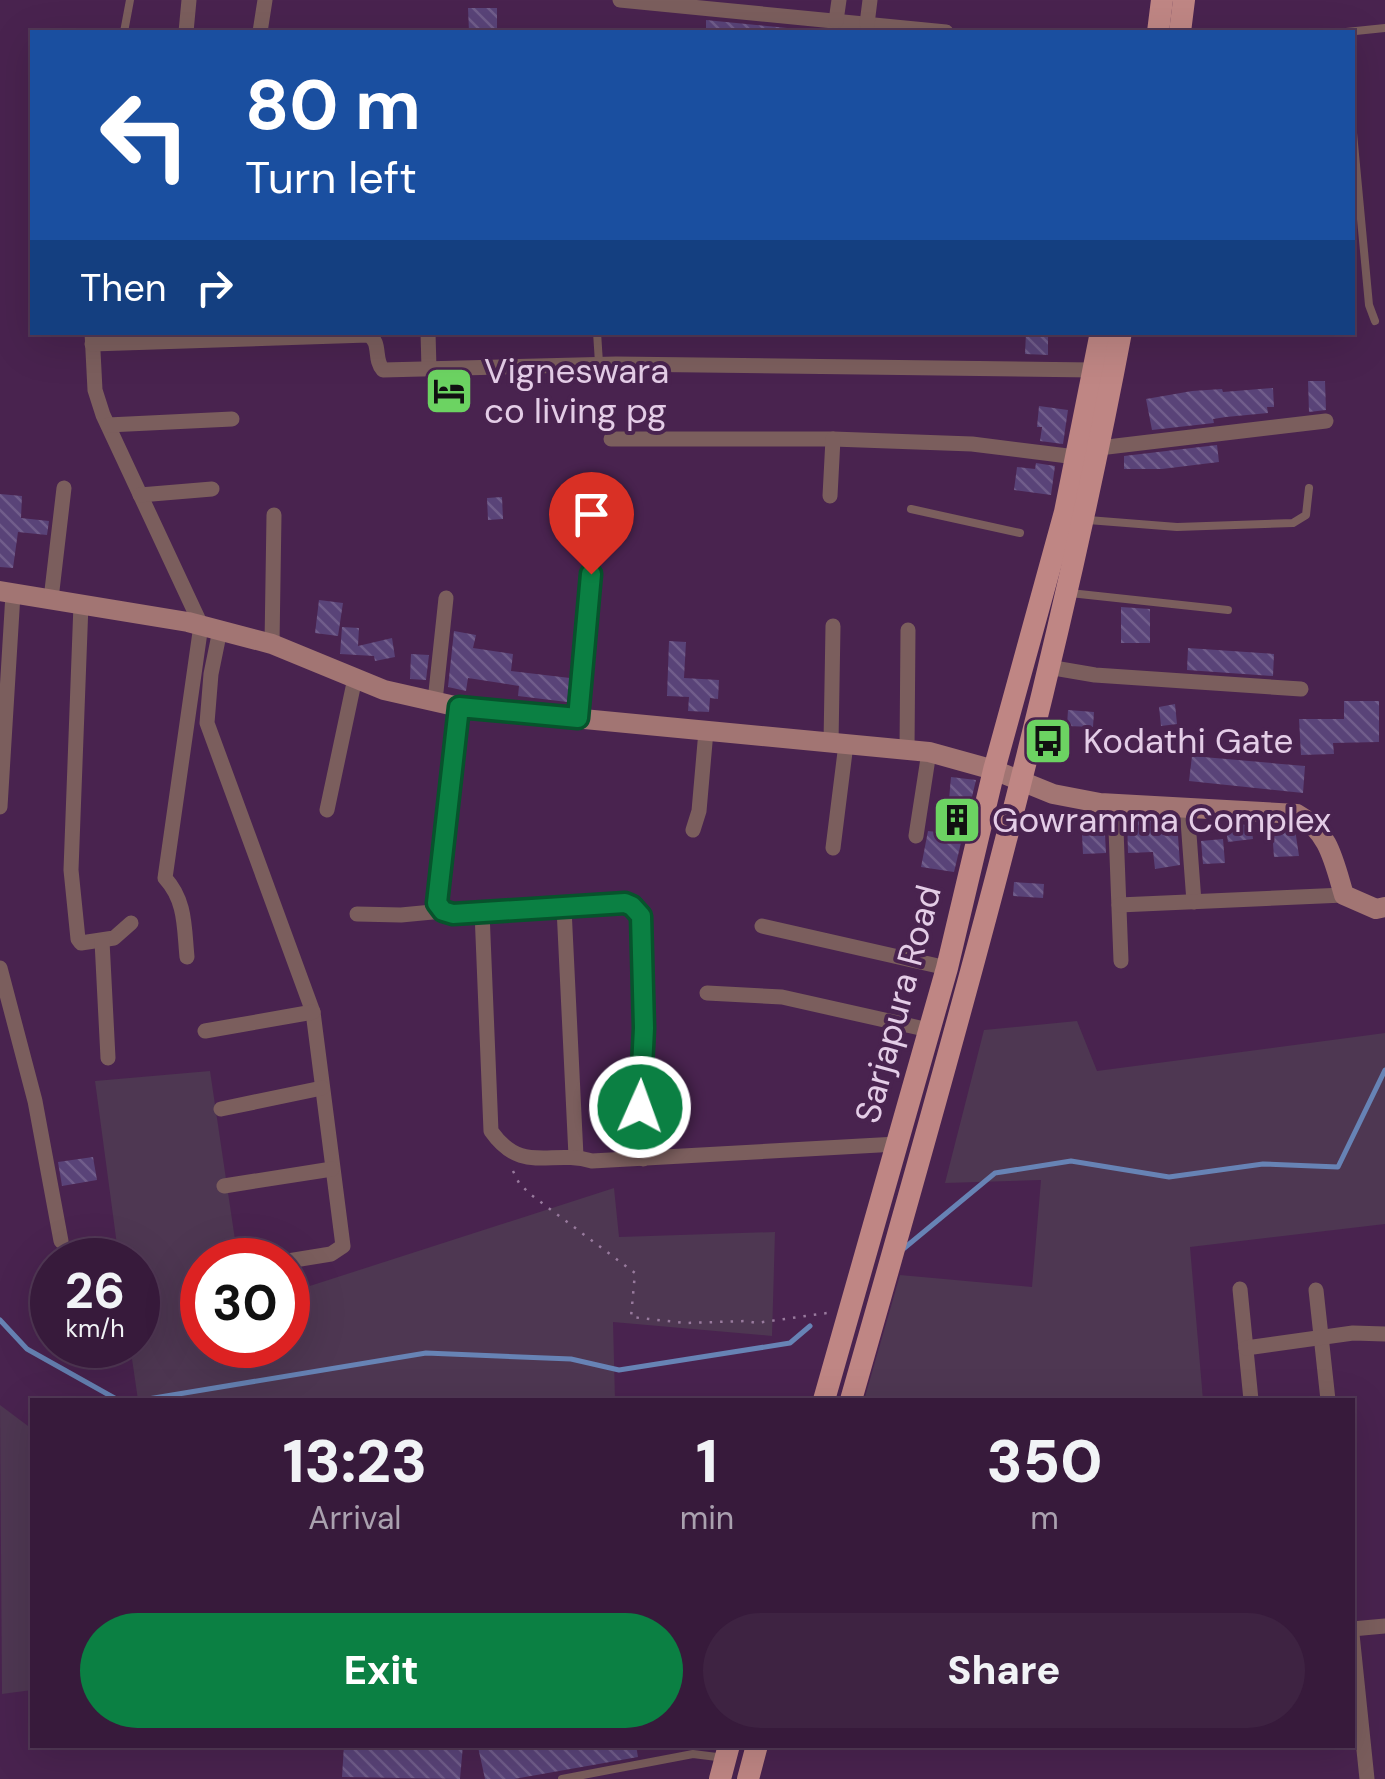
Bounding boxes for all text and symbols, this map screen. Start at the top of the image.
text: 80 m [245,60,421,151]
icon: left [80,70,210,200]
text: Turn left [245,148,417,207]
icon: right [187,260,242,315]
text: Then [80,263,167,313]
place label: Vigneswara co living pg [484,348,669,434]
hotel icon: Vigneswara co living pg [423,365,475,417]
pin [549,472,634,575]
icon: arrive [564,487,619,542]
bus stop icon: Kodathi Gate [1022,715,1074,767]
place label: Kodathi Gate [1083,718,1293,764]
building icon: Gowramma Complex [931,794,983,846]
place label: Gowramma Complex [992,797,1331,843]
street label: Sarjapura Road [844,880,952,1128]
position arrow [588,1055,692,1159]
speed limit sign: 30 [180,1238,310,1368]
text: 26 [65,1258,125,1324]
text: km/h [65,1312,125,1345]
text: 13:23 [282,1422,427,1501]
text: 1 [696,1422,718,1501]
text: 350 [987,1422,1103,1501]
text: Arrival [308,1497,401,1539]
text: min [680,1497,734,1539]
text: m [1030,1497,1059,1539]
button: Exit [80,1613,683,1728]
button: Share [703,1613,1305,1728]

